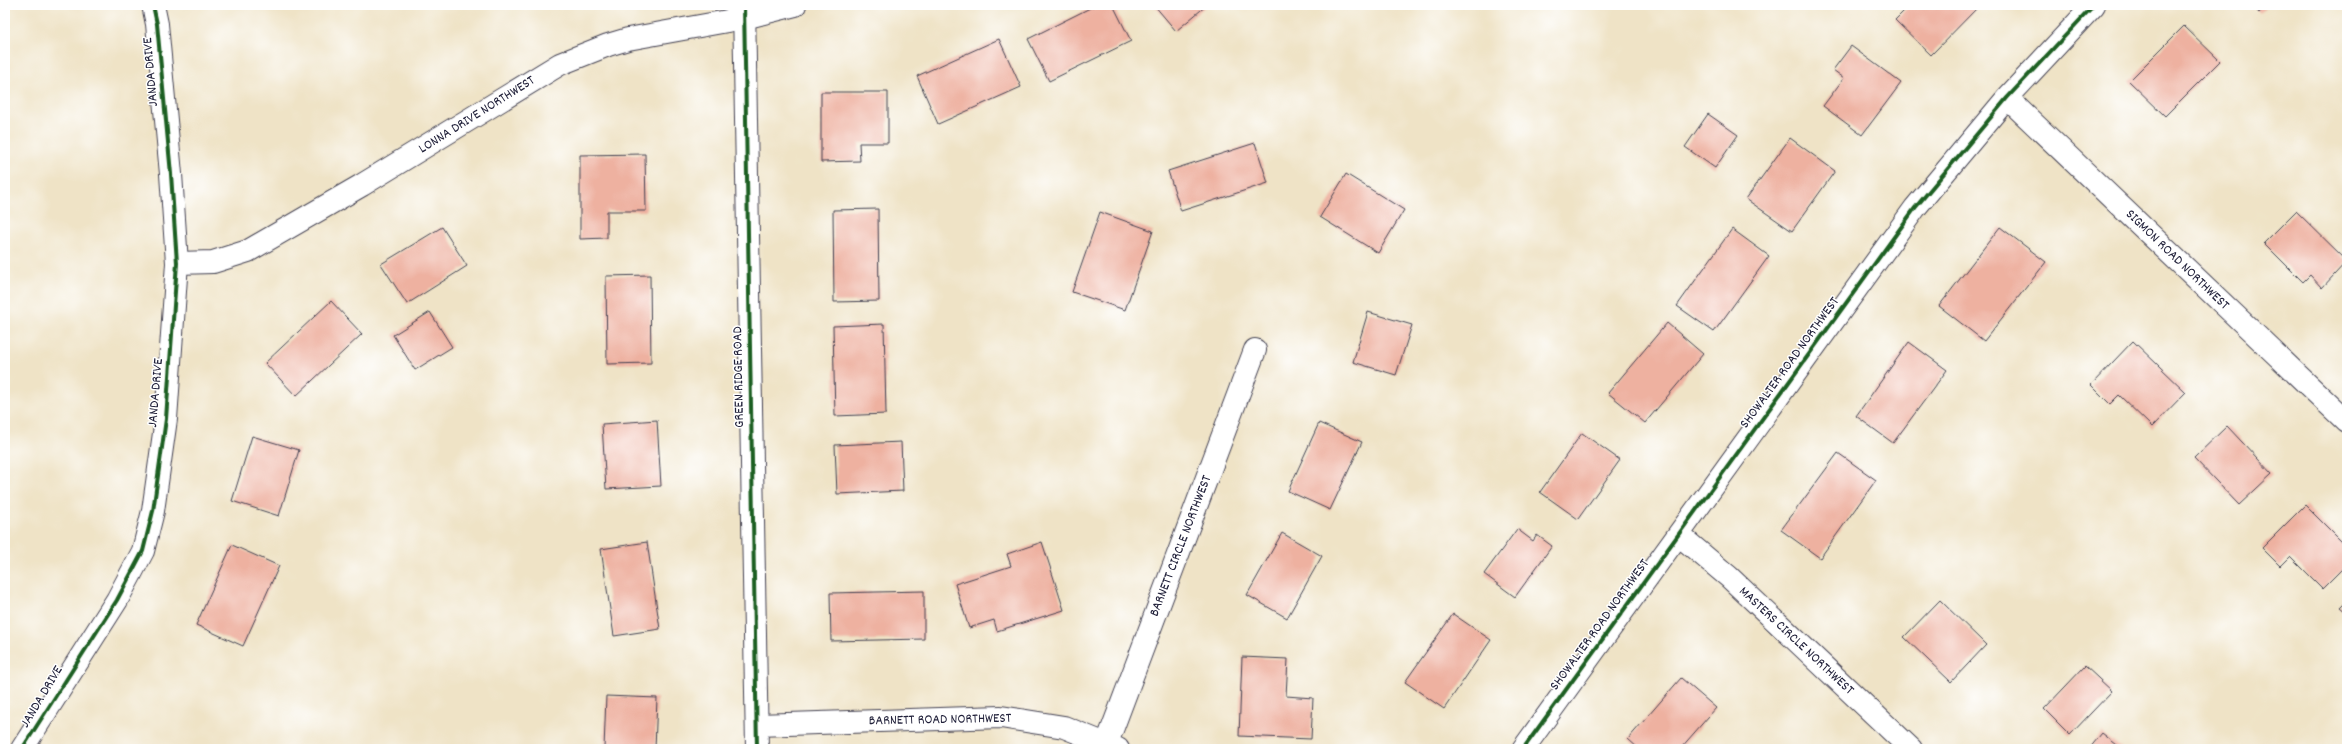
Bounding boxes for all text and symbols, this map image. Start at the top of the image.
street label: JANDA DRIVE [138,36,164,107]
street label: LONNA DRIVE NORTHWEST [415,71,539,159]
street label: SIGMON ROAD NORTHWEST [2121,205,2234,315]
street label: SHOWALTER ROAD NORTHWEST [1735,293,1845,433]
street label: GREEN RIDGE ROAD [728,326,750,428]
street label: JANDA DRIVE [143,357,169,428]
street label: BARNETT CIRCLE NORTHWEST [1145,472,1217,619]
street label: SHOWALTER ROAD NORTHWEST [1545,555,1655,695]
street label: MASTERS CIRCLE NORTHWEST [1734,582,1858,700]
street label: JANDA DRIVE [16,662,69,732]
street label: BARNETT ROAD NORTHWEST [869,709,1012,731]

